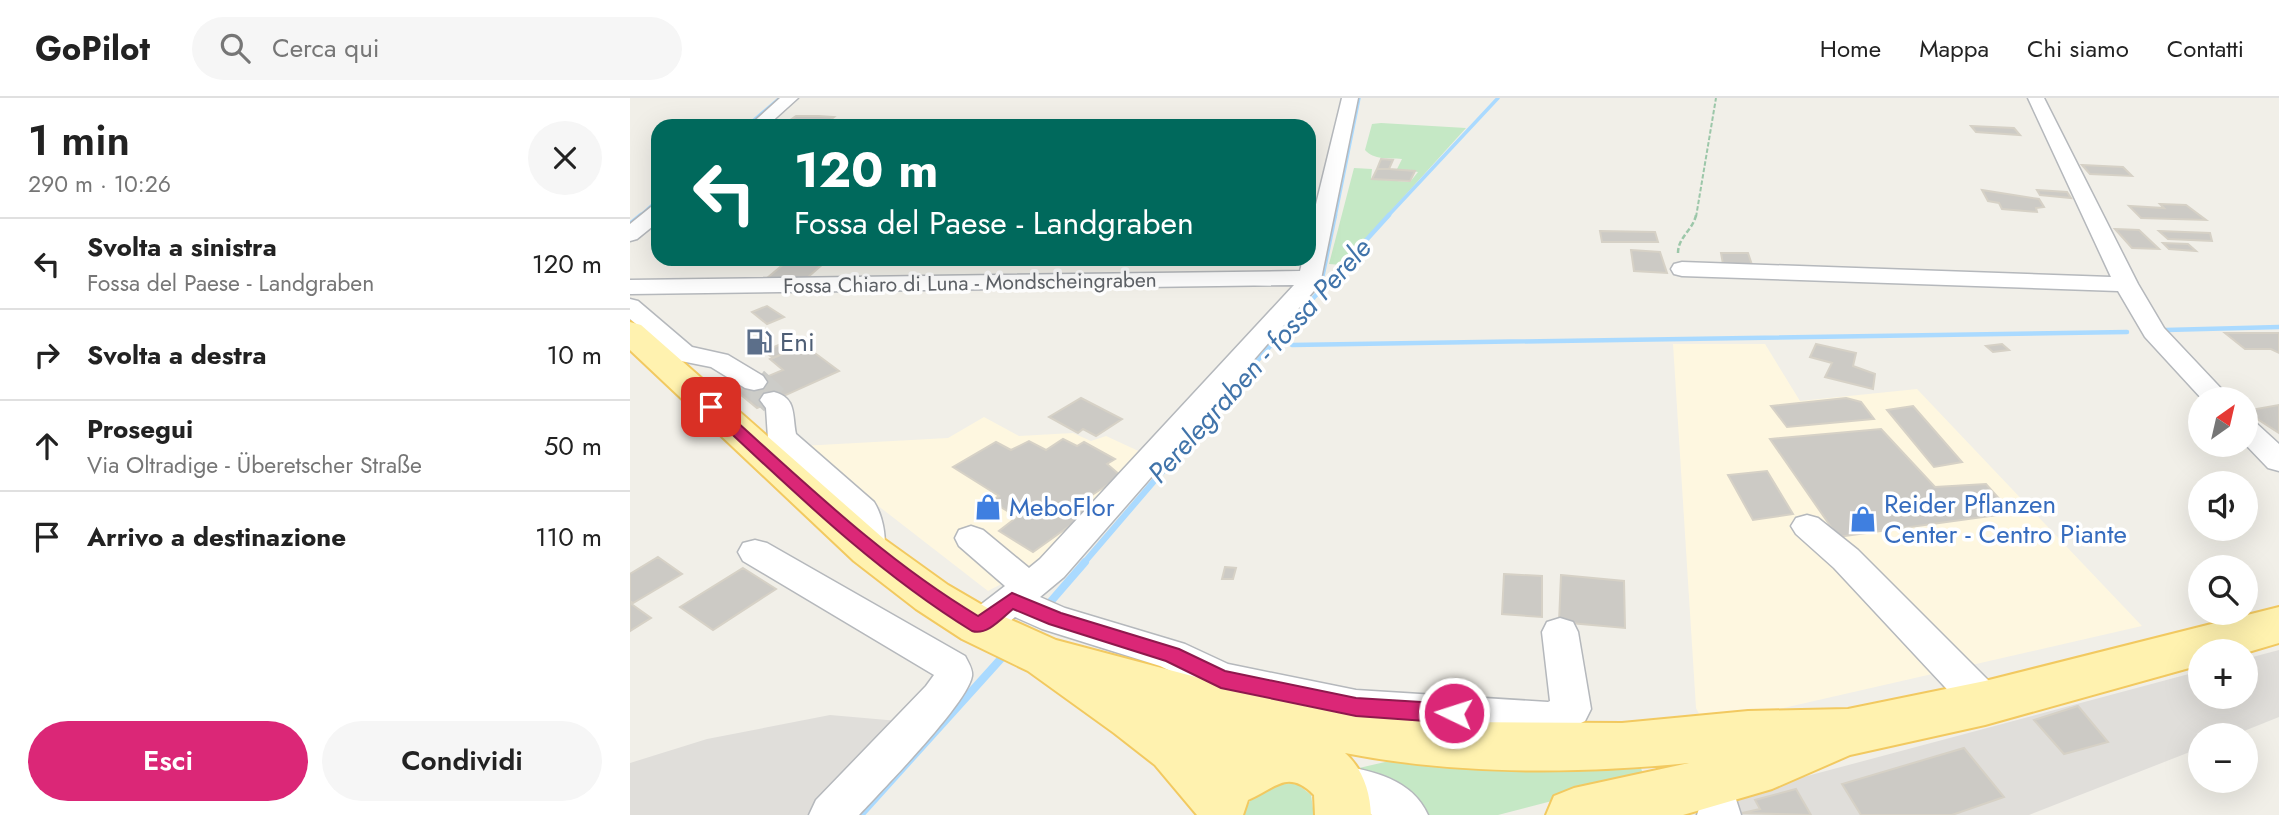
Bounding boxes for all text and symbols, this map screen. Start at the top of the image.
search box [192,17,682,80]
text: GoPilot [35,25,150,72]
icon: search [216,29,254,67]
text: Cerca qui [272,29,380,67]
text: Home [1820,31,1881,66]
text: Mappa [1919,31,1989,66]
text: Chi siamo [2027,31,2129,66]
text: Contatti [2167,31,2244,66]
text: 1 min [28,110,130,171]
button: close [528,121,602,195]
text: 120 m [794,135,938,205]
icon: left [679,147,770,238]
text: 290 m · 10:26 [28,167,171,201]
text: Fossa del Paese - Landgraben [794,200,1194,246]
text: Svolta a sinistra [87,228,277,266]
water label: Perelegraben - fossa Perele [1138,229,1381,492]
icon: left [28,245,66,283]
text: 120 m [532,245,602,283]
street label: Fossa Chiaro di Luna - Mondscheingraben [783,265,1157,301]
text: Fossa del Paese - Landgraben [87,266,374,300]
place label: Eni [780,323,815,361]
fuel station icon: Eni [744,327,774,357]
icon: right [28,336,66,374]
text: Svolta a destra [87,336,267,374]
text: 10 m [547,336,602,374]
pin [681,377,741,437]
north arrow [2188,387,2258,457]
map controls [2188,387,2258,793]
icon: arrive [692,388,730,426]
text: Prosegui [87,410,193,448]
icon: ahead [28,427,66,465]
text: 50 m [544,427,602,465]
text: Via Oltradige - Überetscher Straße [87,448,422,482]
button: sound [2188,471,2258,541]
place label: Reider Pflanzen Center - Centro Piante [1884,485,2127,553]
place label: MeboFlor [1009,488,1115,526]
shop icon: MeboFlor [973,492,1003,522]
shop icon: Reider Pflanzen Center - Centro Piante [1848,504,1878,534]
icon: arrive [28,518,66,556]
text: Arrivo a destinazione [87,518,346,556]
text: 110 m [535,518,602,556]
button: search [2188,555,2258,625]
button: + [2188,639,2258,709]
position arrow [1417,676,1491,750]
button: Esci [28,721,308,801]
button: Condividi [322,721,602,801]
button: − [2188,723,2258,793]

